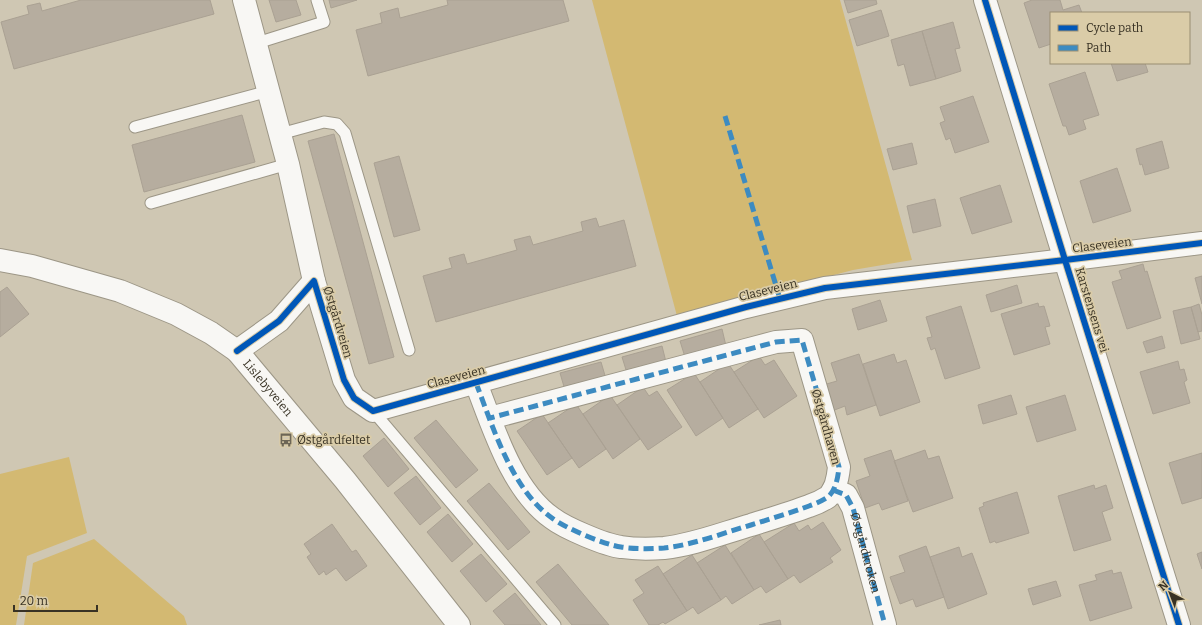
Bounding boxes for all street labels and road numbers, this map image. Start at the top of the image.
street label: Claseveien [1072,234,1133,256]
street label: Karstensens vei [1072,266,1112,355]
street label: Claseveien [737,276,799,304]
street label: Østgårdveien [320,284,356,360]
street label: Lislebyveien [240,357,296,419]
street label: Claseveien [425,362,487,391]
street label: Østgårdhaven [809,388,844,467]
street label: Østgårdkroken [847,511,883,595]

